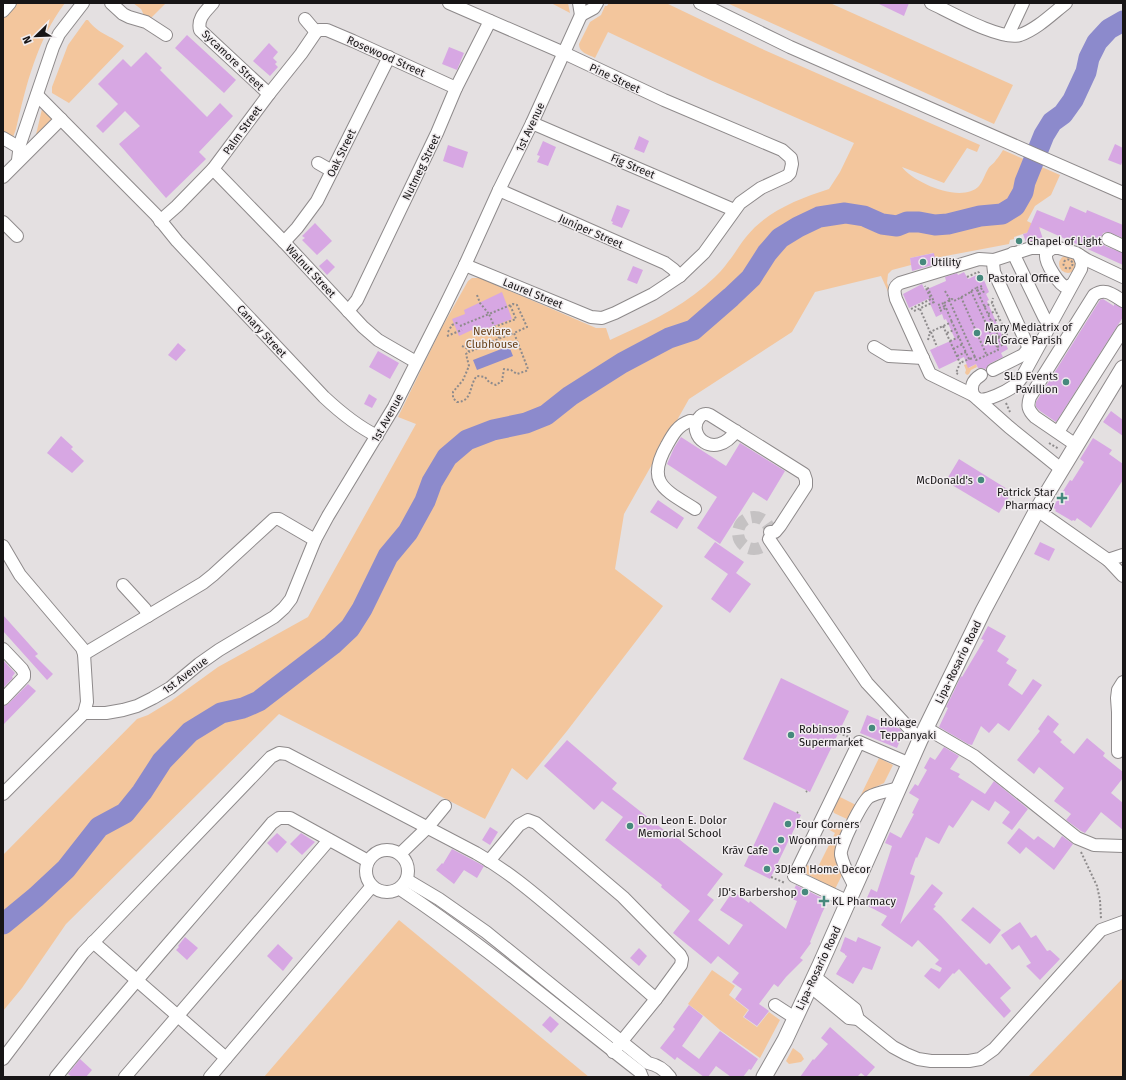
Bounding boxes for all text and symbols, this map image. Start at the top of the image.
north arrow [16,16,56,56]
street label: Sycamore Street [199,28,266,93]
street label: Rosewood Street [345,33,427,80]
text: N [20,34,35,46]
street label: Pine Street [587,61,642,96]
street label: 1st Avenue [513,100,548,154]
street label: Palm Street [220,103,264,157]
street label: Oak Street [324,127,359,179]
street label: Nutmeg Street [400,132,443,202]
street label: Fig Street [609,151,657,182]
street label: Juniper Street [557,212,625,251]
place label: Chapel of Light [1027,235,1102,248]
marker: Chapel of Light [1014,236,1024,246]
street label: Walnut Street [283,242,338,300]
place label: Utility [931,256,962,269]
marker: Utility [918,257,928,267]
place label: Pastoral Office [988,272,1060,285]
marker: Pastoral Office [975,273,985,283]
street label: Laurel Street [501,276,565,311]
street label: Canary Street [234,302,289,360]
place label: Mary Mediatrix of All Grace Parish [985,321,1073,347]
park label: Neviare Clubhouse [466,325,518,351]
marker: Mary Mediatrix of All Grace Parish [972,328,982,338]
place label: SLD Events Pavillion [1004,370,1058,396]
marker: SLD Events Pavillion [1061,377,1071,387]
street label: 1st Avenue [369,392,406,445]
place label: McDonald's [916,474,973,487]
marker: McDonald's [976,475,986,485]
place label: Patrick Star Pharmacy [997,486,1055,512]
marker: Patrick Star Pharmacy [1057,493,1067,503]
street label: Lipa-Rosario Road [933,618,984,706]
street label: 1st Avenue [160,654,210,697]
place label: Hokage Teppanyaki [880,716,936,742]
place label: Robinsons Supermarket [799,723,863,749]
marker: Hokage Teppanyaki [867,723,877,733]
marker: Robinsons Supermarket [786,730,796,740]
place label: Don Leon E. Dolor Memorial School [638,814,727,840]
place label: Four Corners [796,818,859,831]
marker: Four Corners [783,819,793,829]
marker: Don Leon E. Dolor Memorial School [625,821,635,831]
place label: Woonmart [789,834,841,847]
marker: Woonmart [776,835,786,845]
place label: Krāv Cafe [722,844,768,857]
marker: Krāv Cafe [771,845,781,855]
place label: 3DJem Home Decor [775,863,871,876]
marker: 3DJem Home Decor [762,864,772,874]
place label: JD's Barbershop [718,886,797,899]
marker: JD's Barbershop [800,887,810,897]
place label: KL Pharmacy [832,895,896,908]
marker: KL Pharmacy [819,896,829,906]
street label: Lipa-Rosario Road [793,924,844,1012]

